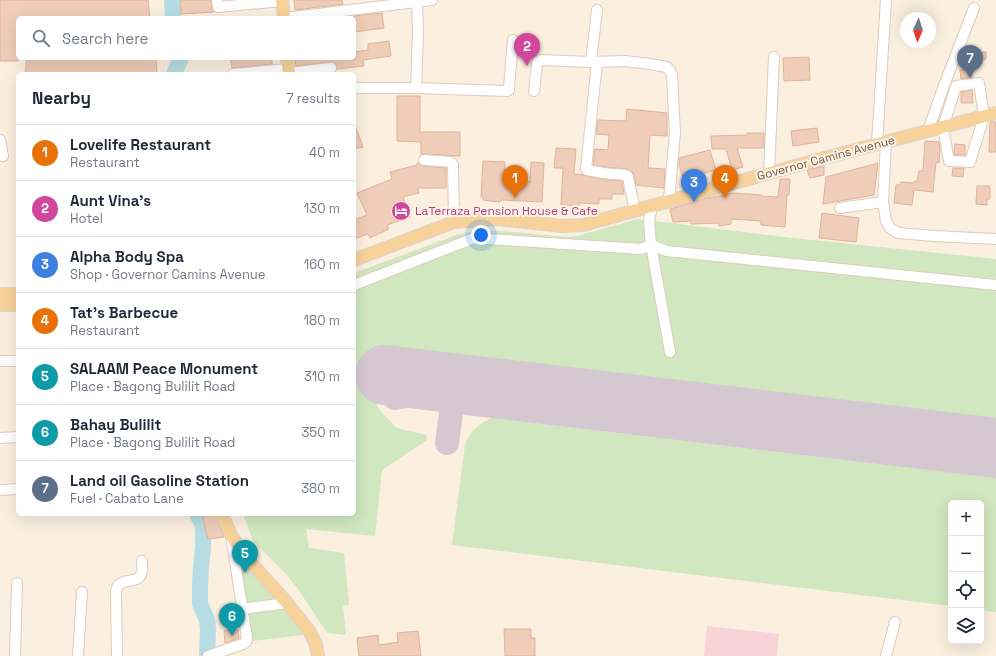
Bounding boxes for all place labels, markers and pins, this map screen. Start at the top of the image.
pin: 2 [514,33,540,66]
pin: 7 [957,45,983,78]
pin: 1 [502,165,528,198]
pin: 4 [712,165,738,198]
pin: 3 [681,169,707,202]
hotel icon: LaTerraza Pension House & Cafe [390,200,412,222]
place label: LaTerraza Pension House & Cafe [415,203,598,219]
pin: 5 [232,540,258,573]
pin: 6 [219,603,245,636]

